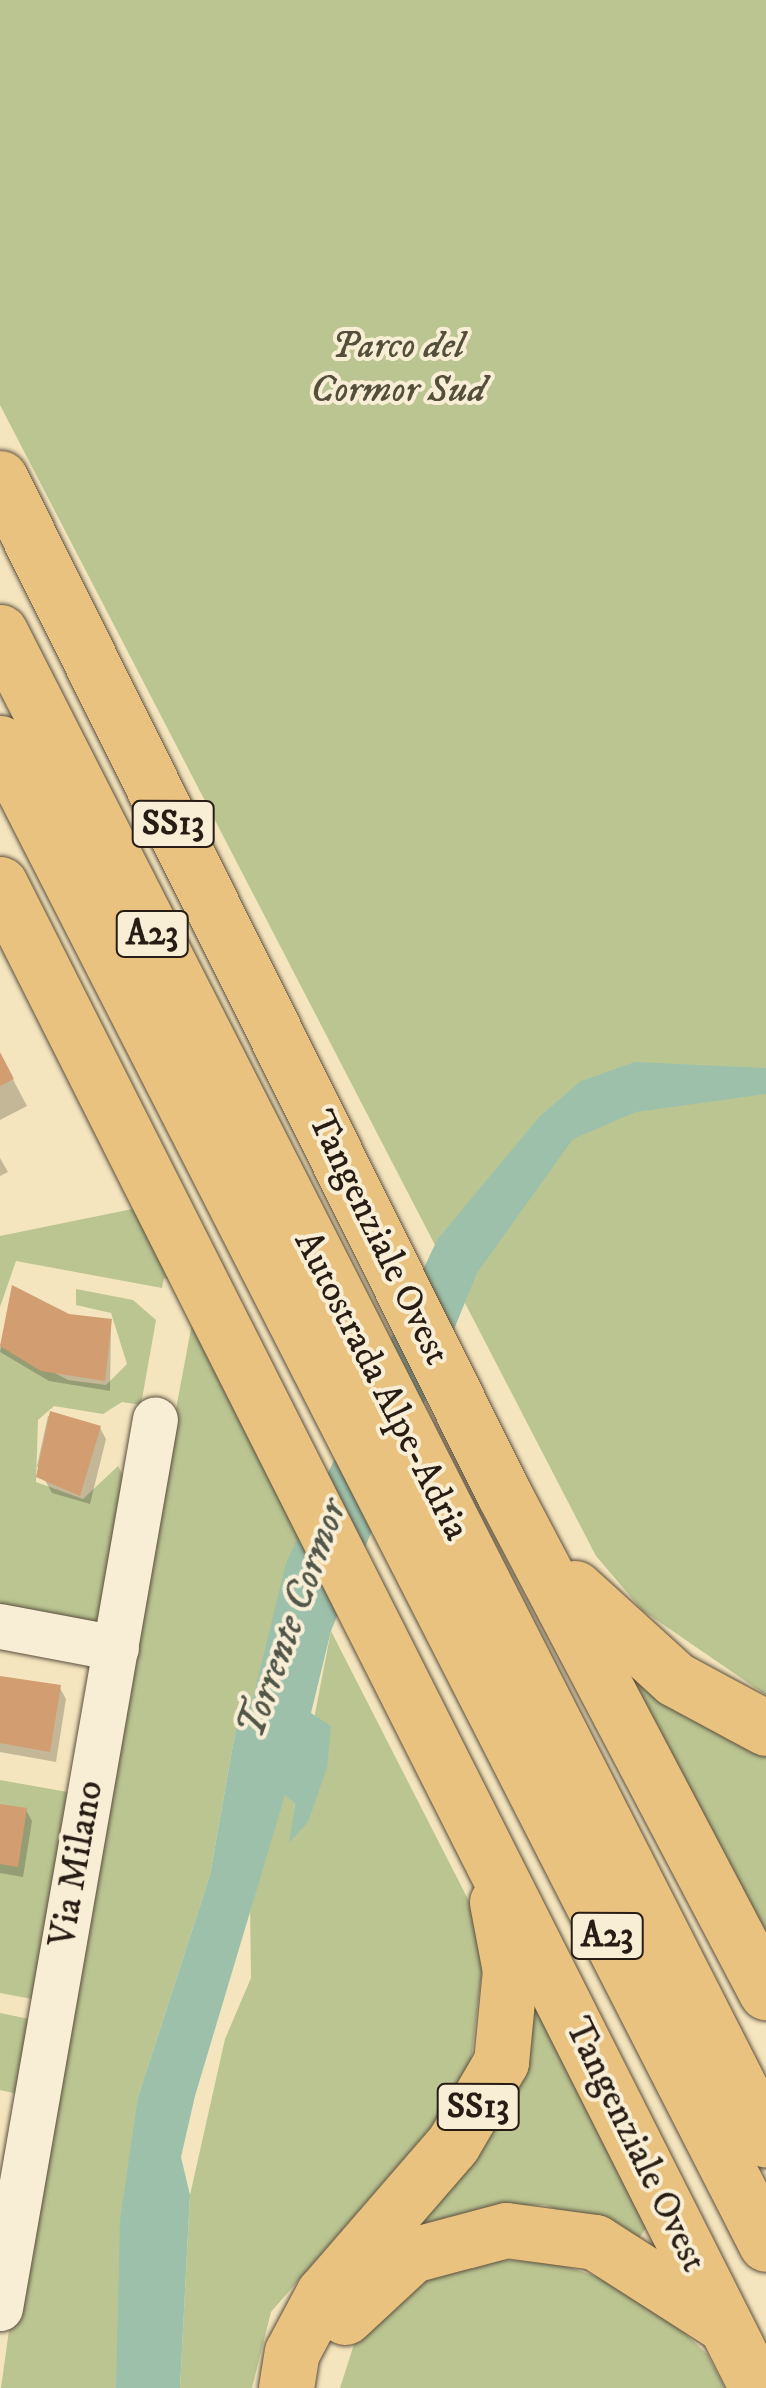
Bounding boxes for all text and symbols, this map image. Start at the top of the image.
park label: Parco del Cormor Sud [310,324,486,414]
road number: SS13 [130,794,216,854]
road number: A23 [114,904,190,964]
street label: Tangenziale Ovest [297,1103,459,1373]
street label: Autostrada Alpe-Adria [283,1224,479,1548]
water label: Torrente Cormor [228,1493,358,1745]
street label: Via Milano [40,1777,114,1951]
road number: A23 [570,1906,644,1966]
street label: Tangenziale Ovest [554,2010,716,2280]
road number: SS13 [436,2077,520,2137]

